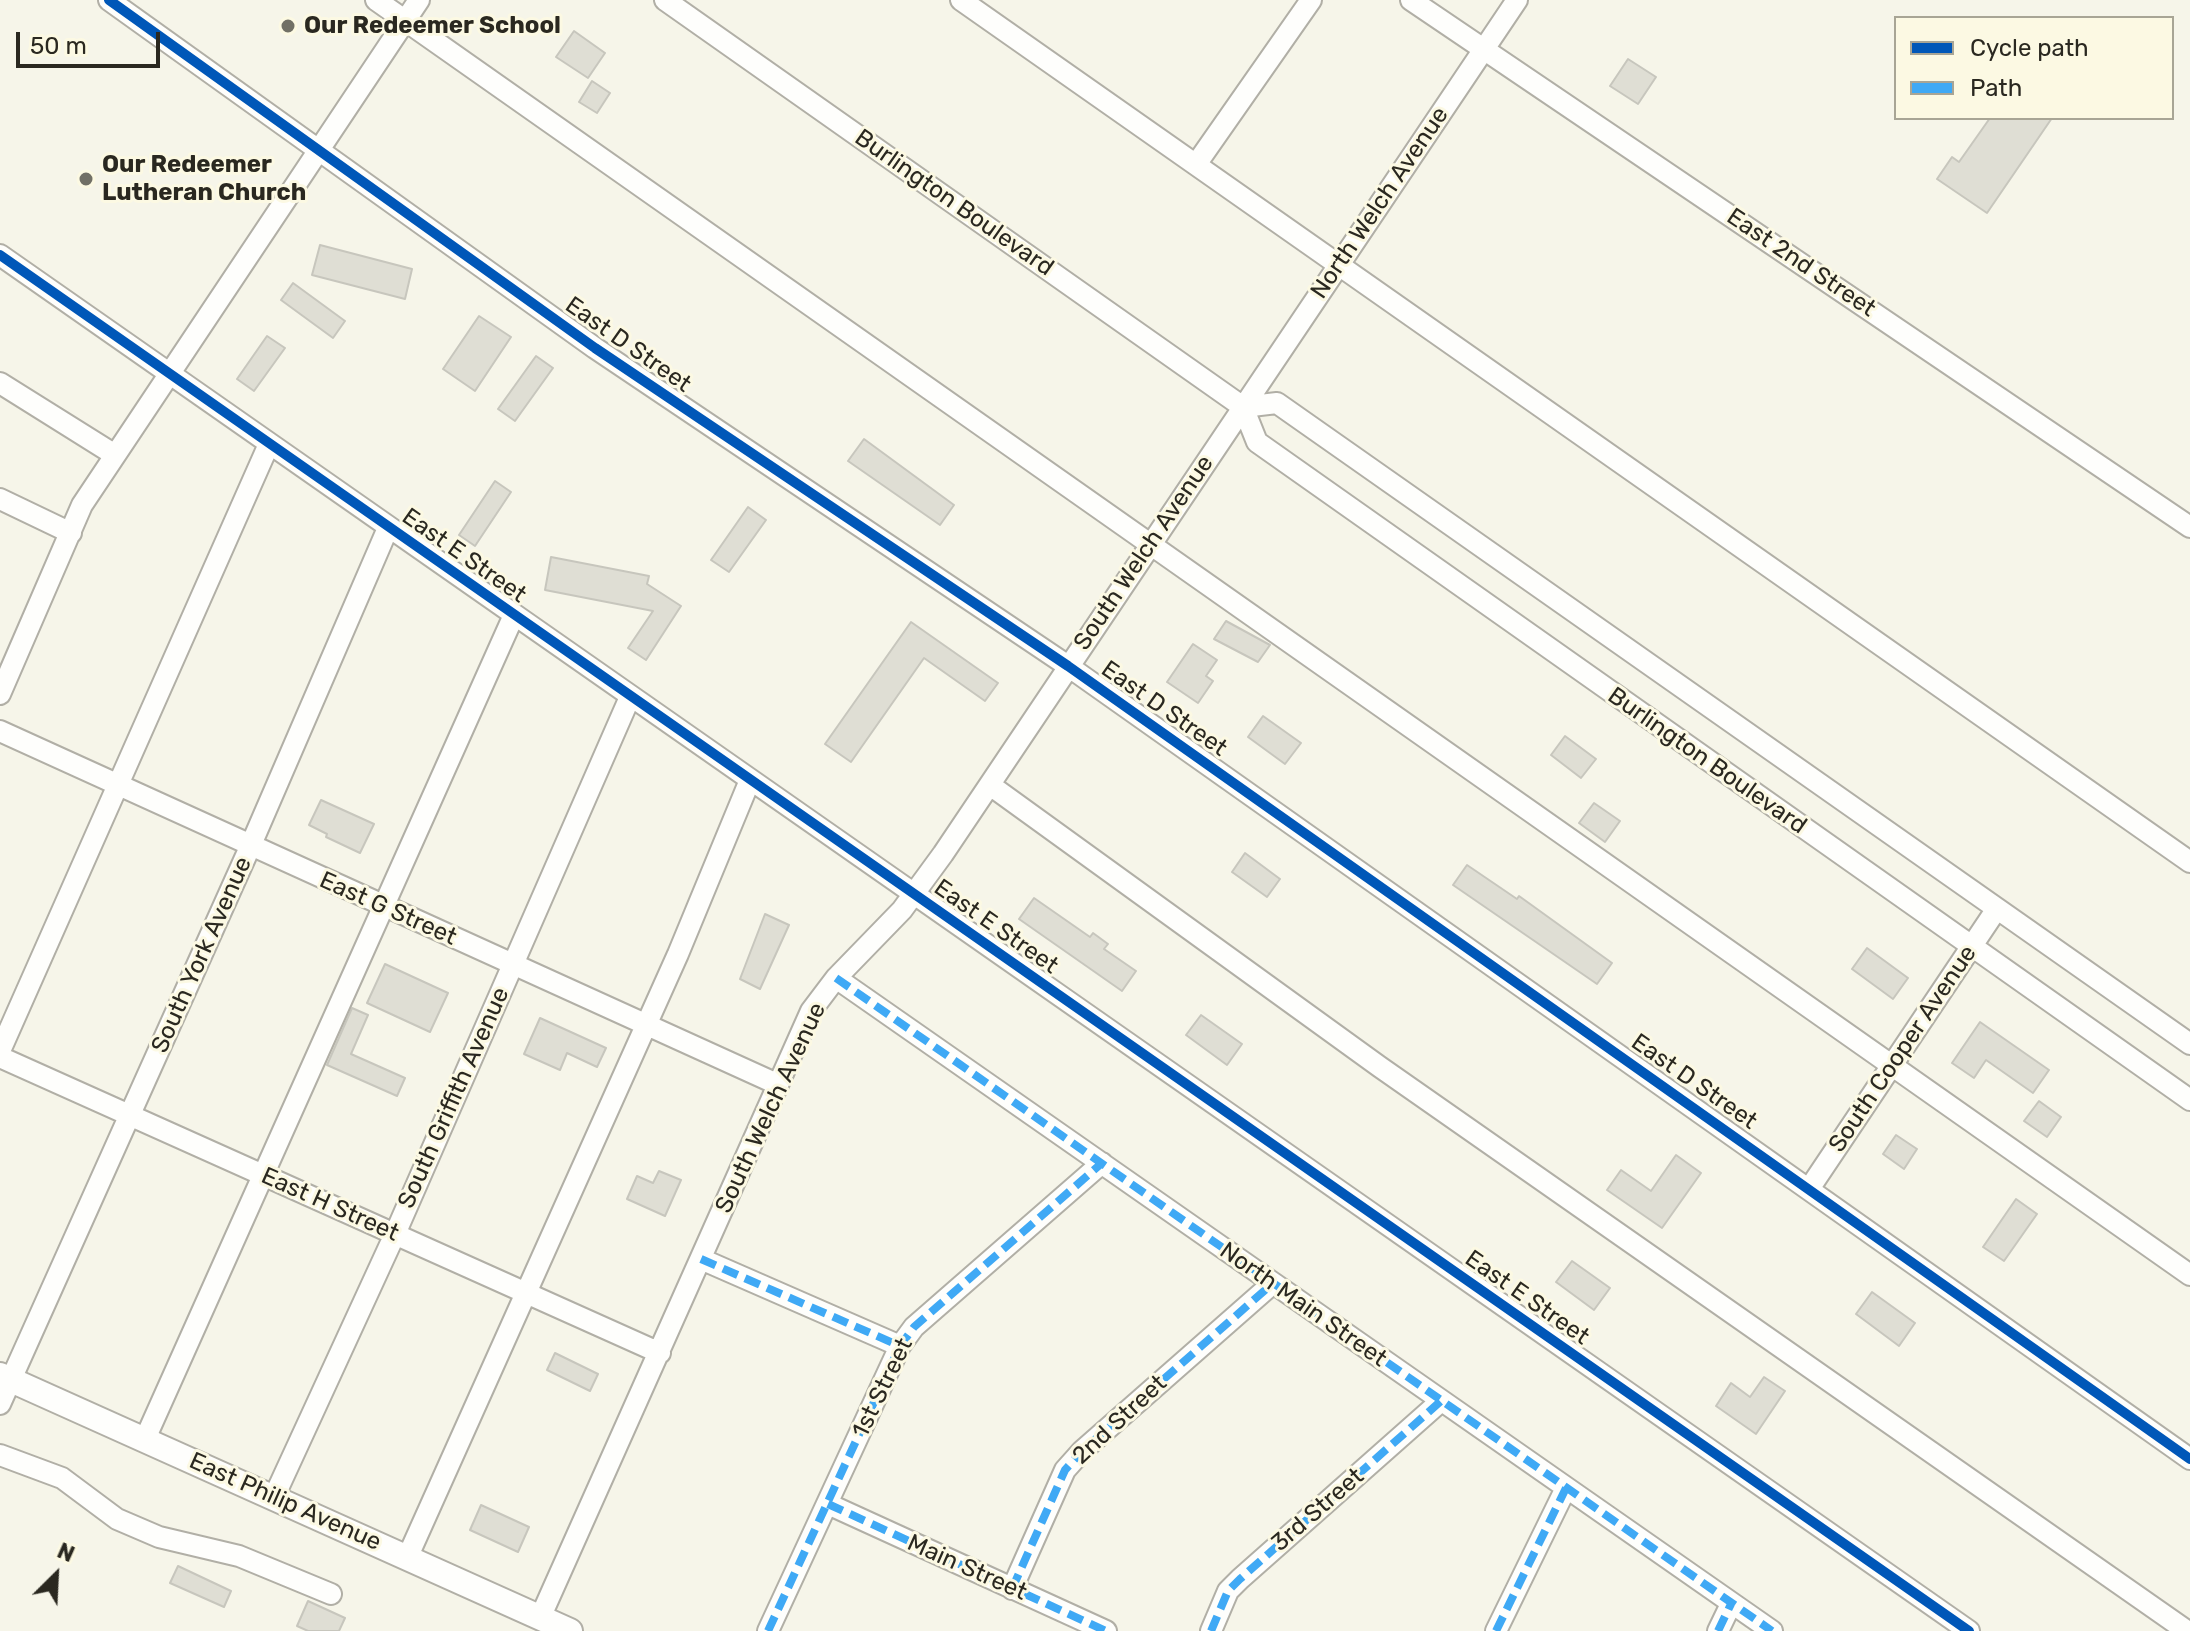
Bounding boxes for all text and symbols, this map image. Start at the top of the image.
place label: Our Redeemer School [304,12,561,40]
scale bar [20,16,164,66]
legend [1894,16,2174,120]
marker: Our Redeemer School [279,17,297,35]
text: 50 m [30,32,87,60]
text: Cycle path [1970,34,2089,62]
text: Path [1970,74,2022,102]
street label: North Welch Avenue [1305,102,1455,304]
street label: Burlington Boulevard [849,124,1059,282]
place label: Our Redeemer Lutheran Church [102,151,306,207]
marker: Our Redeemer Lutheran Church [77,170,95,188]
street label: East 2nd Street [1721,203,1881,323]
street label: East D Street [560,291,696,399]
street label: South Welch Avenue [1068,450,1220,656]
street label: East E Street [396,503,532,609]
street label: East D Street [1096,655,1232,763]
street label: Burlington Boulevard [1602,682,1812,840]
street label: South York Avenue [146,852,258,1058]
street label: East G Street [315,866,461,952]
street label: East E Street [928,874,1064,980]
street label: South Cooper Avenue [1823,940,1983,1158]
street label: South Griffith Avenue [392,983,516,1213]
street label: South Welch Avenue [710,998,832,1218]
street label: East D Street [1626,1028,1762,1136]
street label: East H Street [257,1162,403,1248]
street label: North Main Street [1214,1237,1392,1373]
street label: East E Street [1459,1245,1595,1351]
street label: 1st Street [847,1334,919,1442]
street label: 2nd Street [1067,1369,1173,1471]
street label: East Philip Avenue [185,1447,385,1557]
street label: 3rd Street [1266,1462,1370,1558]
street label: Main Street [903,1529,1031,1607]
north arrow [16,1535,96,1615]
text: N [53,1537,79,1568]

